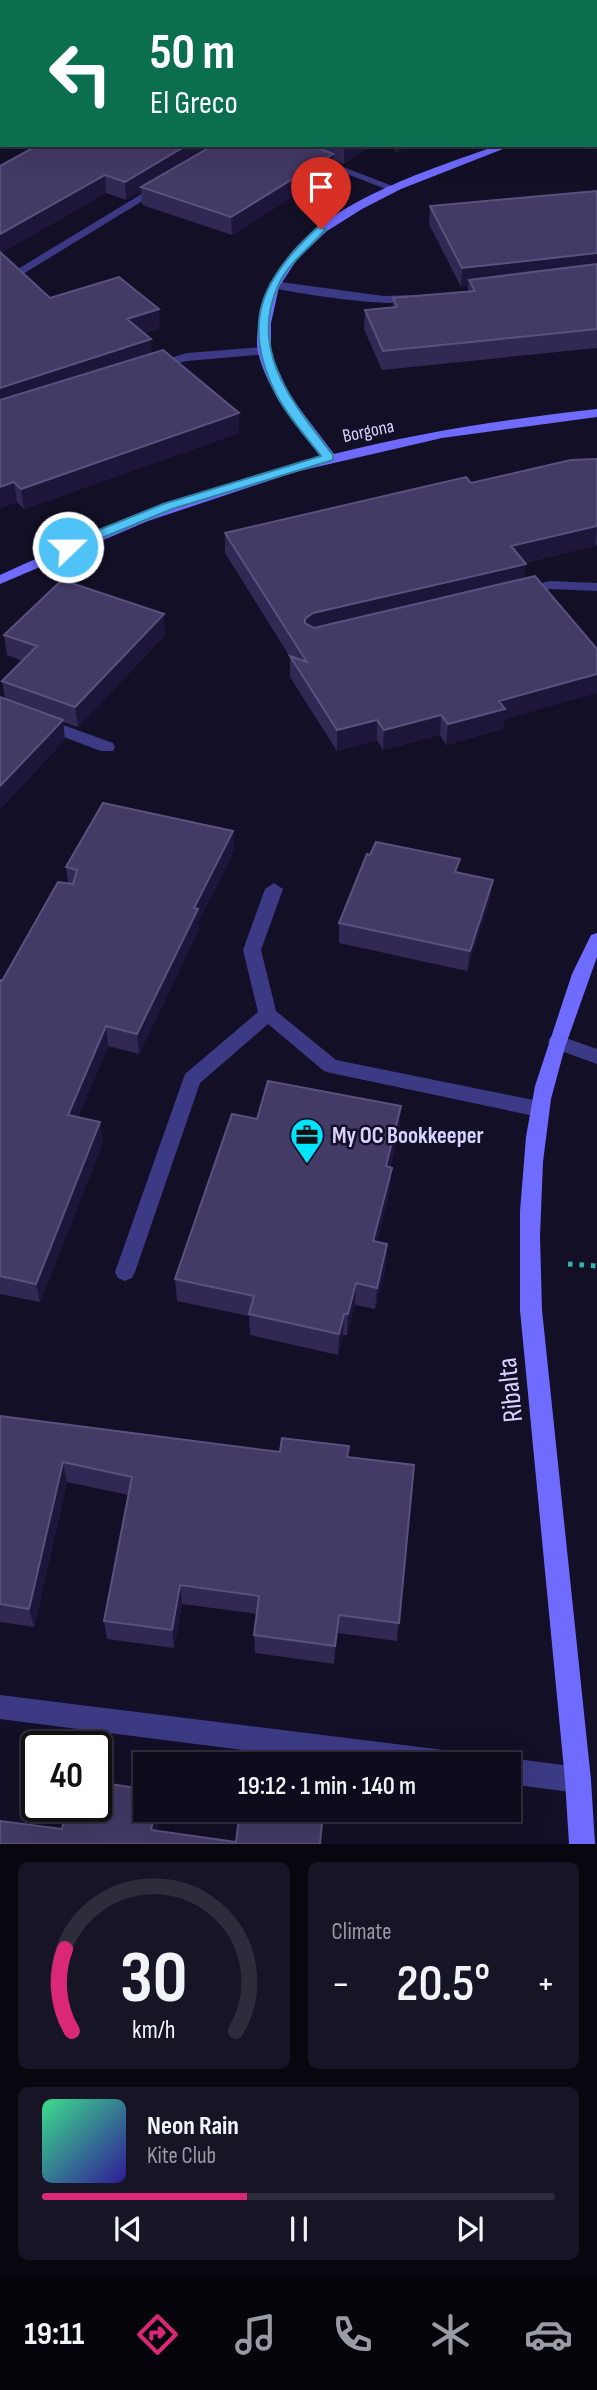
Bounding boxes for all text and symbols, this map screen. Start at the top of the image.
text: 50 m [150,24,235,83]
icon: left [35,28,126,119]
text: El Greco [150,84,238,123]
pin [291,157,351,229]
icon: arrive [302,168,340,206]
street label: Borgona [340,415,396,448]
position arrow [31,510,105,584]
office icon: My OC Bookkeeper [288,1116,326,1165]
place label: My OC Bookkeeper [332,1122,484,1150]
street label: Ribalta [491,1356,530,1424]
speed limit sign: 40 [21,1731,112,1822]
text: 19:12 · 1 min · 140 m [238,1771,416,1802]
text: Climate [332,1918,391,1946]
text: 30 [120,1936,187,2024]
text: 20.5° [396,1953,490,2016]
text: − [332,1962,350,2007]
text: + [536,1962,555,2007]
text: km/h [132,2015,175,2046]
text: Neon Rain [147,2111,239,2142]
text: Kite Club [147,2142,216,2170]
icon: previous [109,2210,147,2248]
icon: pause [280,2210,318,2248]
icon: next [451,2210,489,2248]
icon: directions [133,2310,182,2359]
icon: music [231,2310,280,2359]
icon: phone [328,2310,377,2359]
icon: climate [426,2310,475,2359]
icon: car [524,2310,573,2359]
text: 19:11 [24,2315,84,2354]

